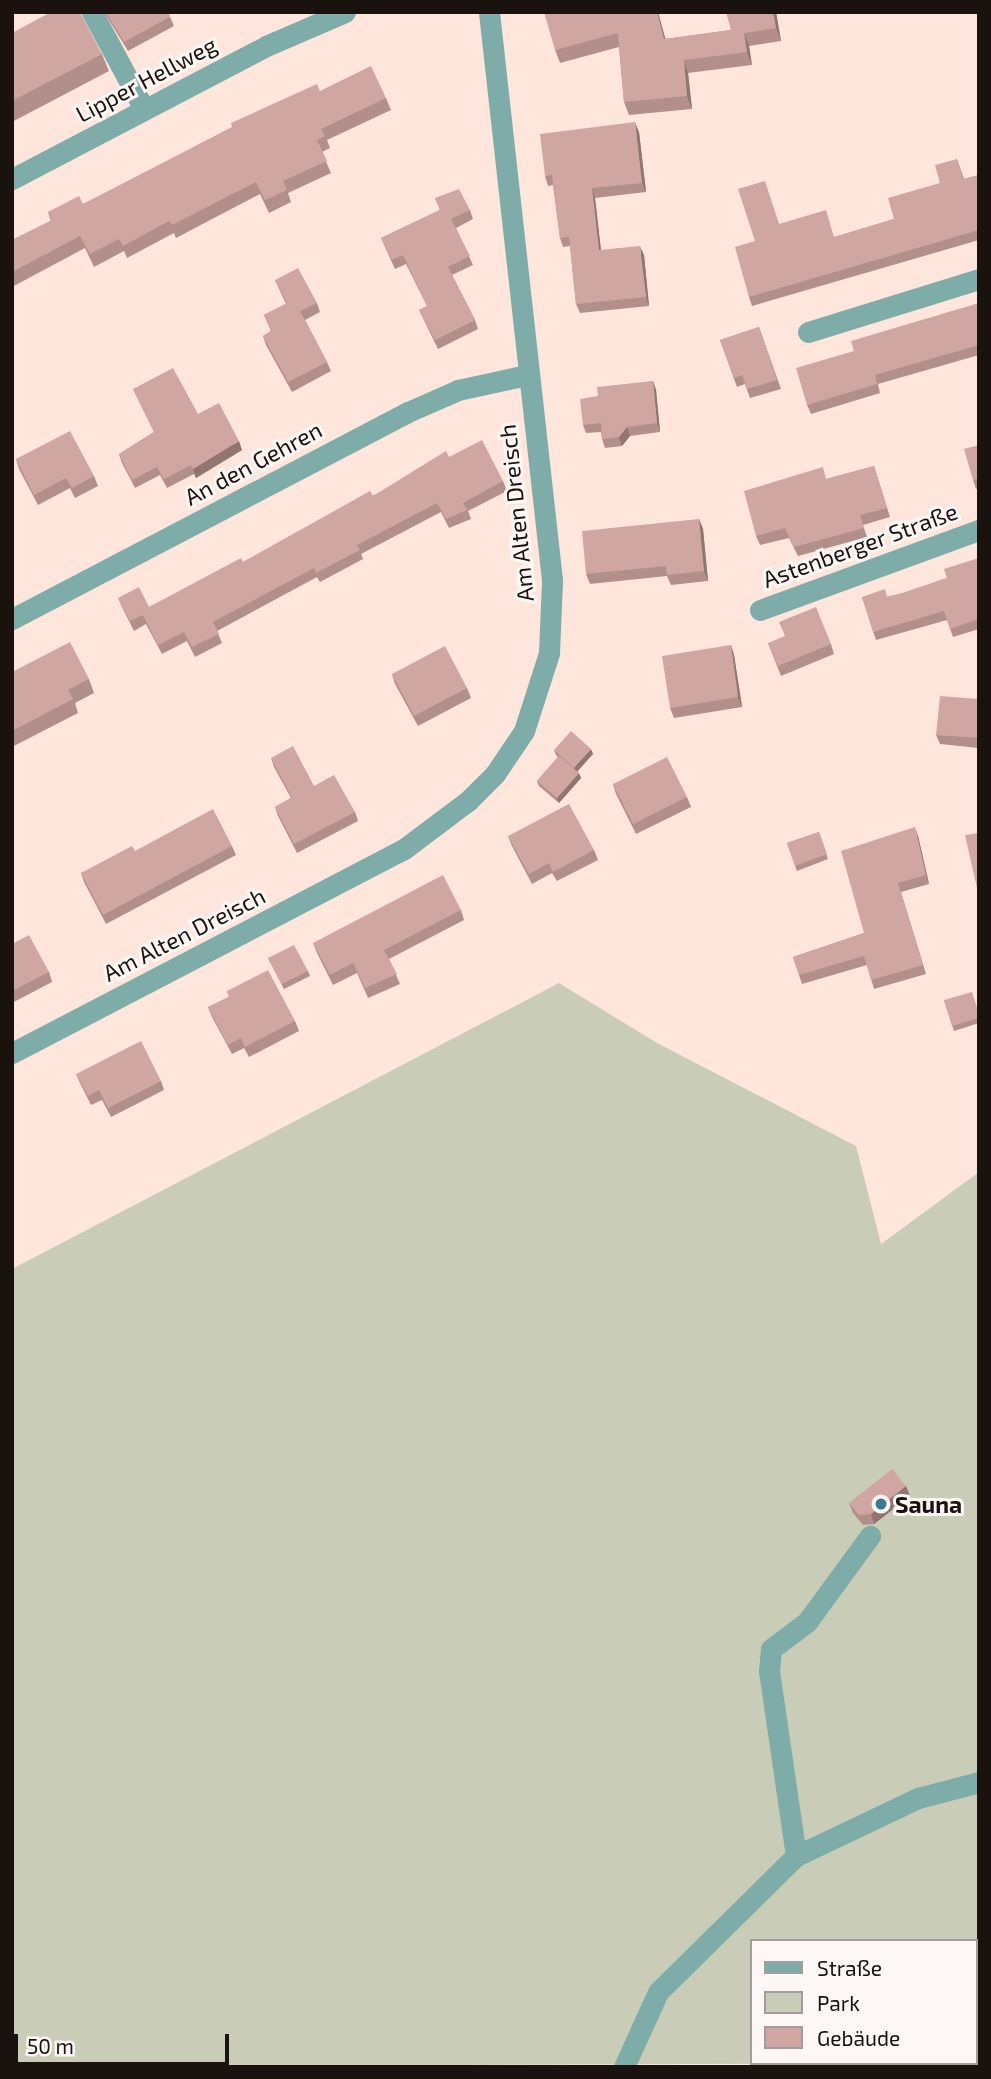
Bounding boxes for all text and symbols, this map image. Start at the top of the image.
street label: Lipper Hellweg [71,30,221,128]
street label: An den Gehren [180,415,326,511]
street label: Am Alten Dreisch [493,423,539,603]
street label: Astenberger Straße [759,497,961,593]
street label: Am Alten Dreisch [98,881,270,987]
place label: Sauna [895,1490,962,1518]
marker: Sauna [873,1496,889,1512]
legend [750,1939,977,2065]
text: Straße [817,1955,882,1980]
text: Park [817,1990,860,2015]
scale bar [18,2020,233,2064]
text: Gebäude [817,2025,900,2050]
text: 50 m [27,2033,74,2058]

